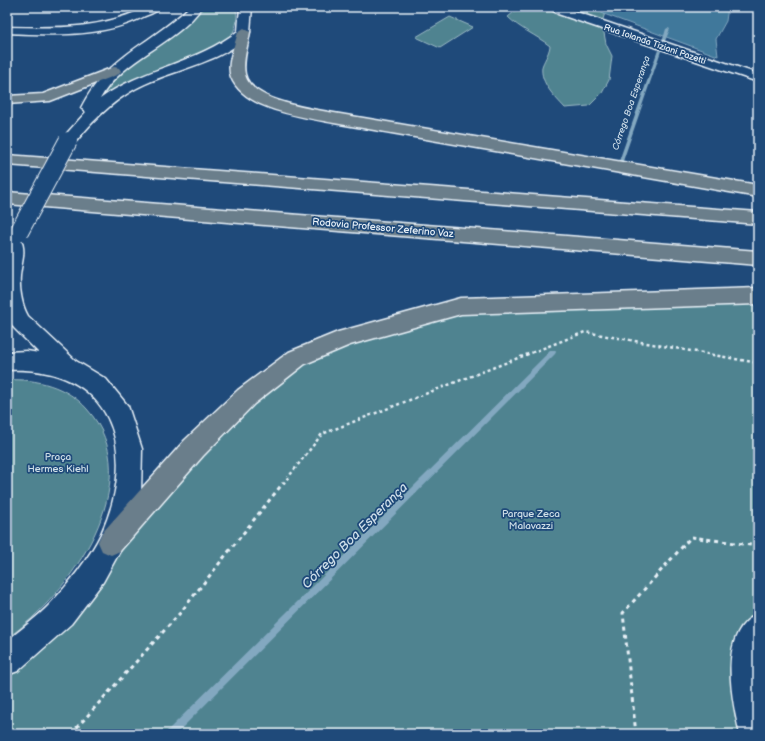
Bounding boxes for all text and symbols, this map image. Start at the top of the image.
street label: Rua Iolanda Tiziani Pazetti [602,22,707,67]
water label: Córrego Boa Esperança [610,55,653,152]
street label: Rodovia Professor Zeferino Vaz [312,216,454,240]
park label: Praça Hermes Kiehl [27,451,89,475]
water label: Córrego Boa Esperança [298,479,411,592]
park label: Parque Zeca Malavazzi [502,508,560,532]

